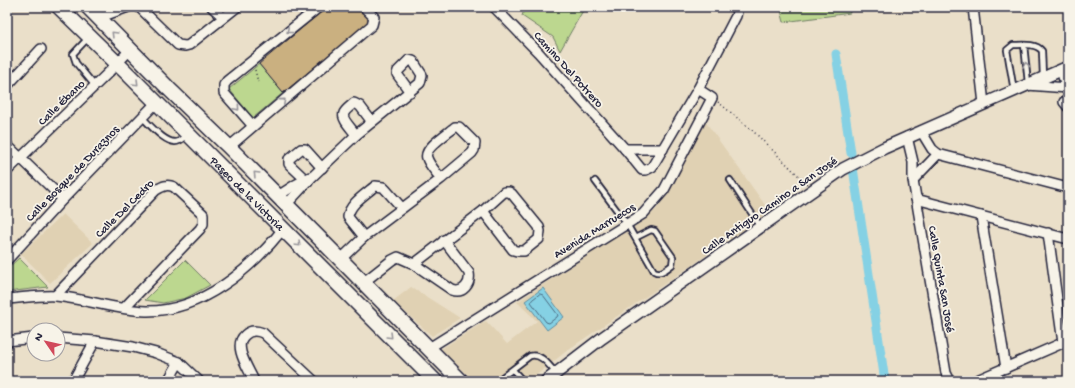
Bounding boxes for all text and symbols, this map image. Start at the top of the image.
one-way arrow [286,27,293,34]
street label: Camino Del Potrero [530,30,605,111]
one-way arrow [111,31,119,39]
one-way arrow [1022,62,1031,68]
street label: Calle Ébano [36,78,89,129]
one-way arrow [132,78,139,86]
one-way arrow [278,98,286,105]
one-way arrow [233,103,240,110]
street label: Calle Bosque de Duraznos [24,123,123,225]
street label: Paseo de la Victoria [205,154,286,235]
street label: Calle Antiguo Camino a San José [700,154,841,259]
one-way arrow [253,171,261,179]
street label: Calle Del Cedro [93,177,158,242]
street label: Avenida Marruecos [552,201,639,262]
street label: Calle Quinta San José [924,225,956,334]
one-way arrow [293,239,301,247]
north arrow [26,322,66,362]
text: N [32,331,46,344]
one-way arrow [385,331,393,339]

